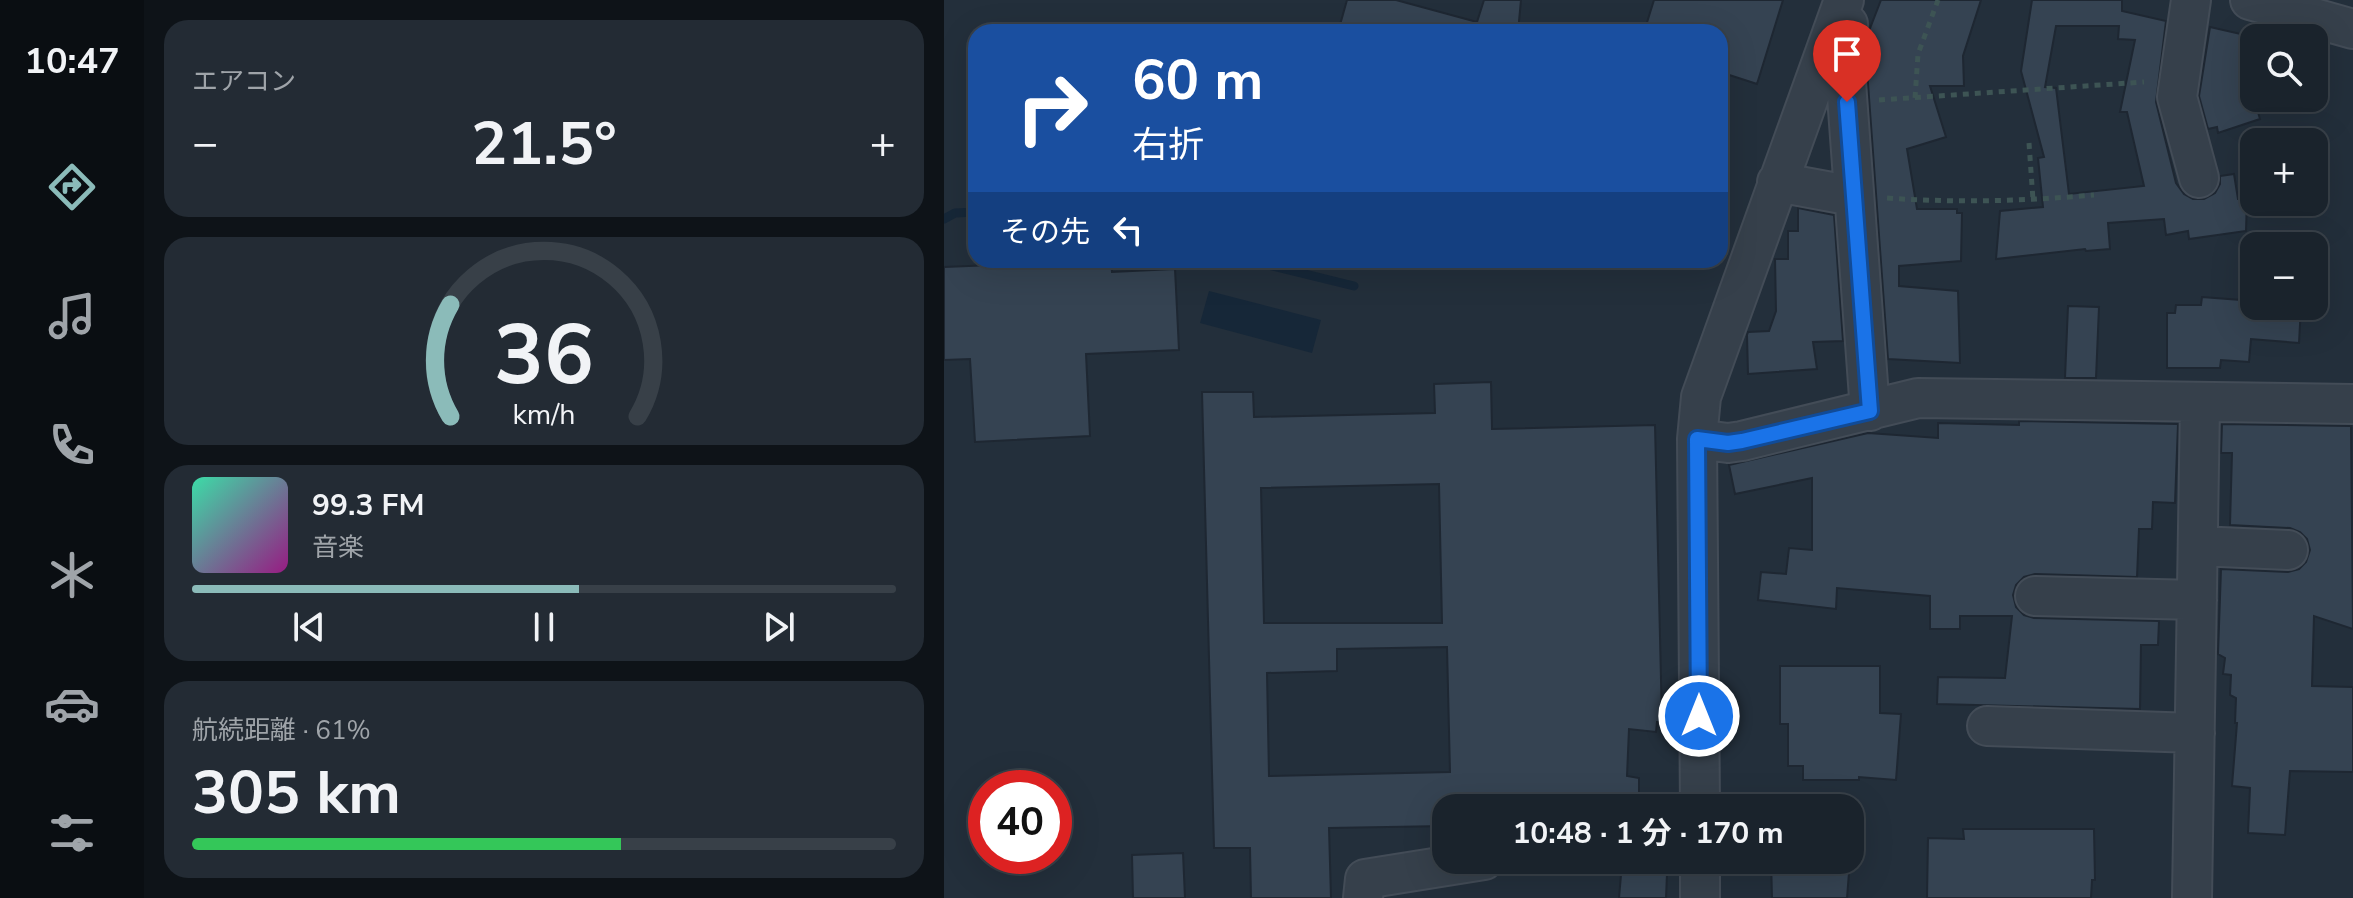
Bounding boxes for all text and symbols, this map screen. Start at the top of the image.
pin [1813,20,1881,102]
map controls [2240,24,2328,320]
button: search [2240,24,2328,112]
icon: arrive [1825,32,1869,76]
text: 10:47 [24,37,120,86]
text: 60 m [1132,42,1263,119]
icon: right [1000,56,1104,160]
text: エアコン [192,64,296,99]
text: 21.5° [471,103,617,185]
text: − [192,114,218,174]
text: + [870,114,896,174]
text: 右折 [1132,121,1204,170]
button: + [2240,128,2328,216]
icon: directions [44,159,100,215]
icon: left [1106,208,1150,252]
text: その先 [1000,212,1090,253]
button: − [2240,232,2328,320]
icon: music [44,288,100,344]
text: 36 [494,298,594,411]
text: km/h [513,395,575,434]
icon: phone [44,417,100,473]
text: 99.3 FM [312,485,424,526]
text: 音楽 [312,530,364,565]
icon: climate [44,547,100,603]
icon: previous [287,605,331,649]
icon: pause [522,605,566,649]
icon: next [757,605,801,649]
position arrow [1657,674,1741,758]
icon: car [44,676,100,732]
text: 航続距離 · 61% [192,713,371,748]
text: 305 km [192,752,401,834]
speed limit sign: 40 [968,770,1072,874]
icon: filters [44,805,100,861]
text: 10:48 · 1 分 · 170 m [1512,813,1784,854]

